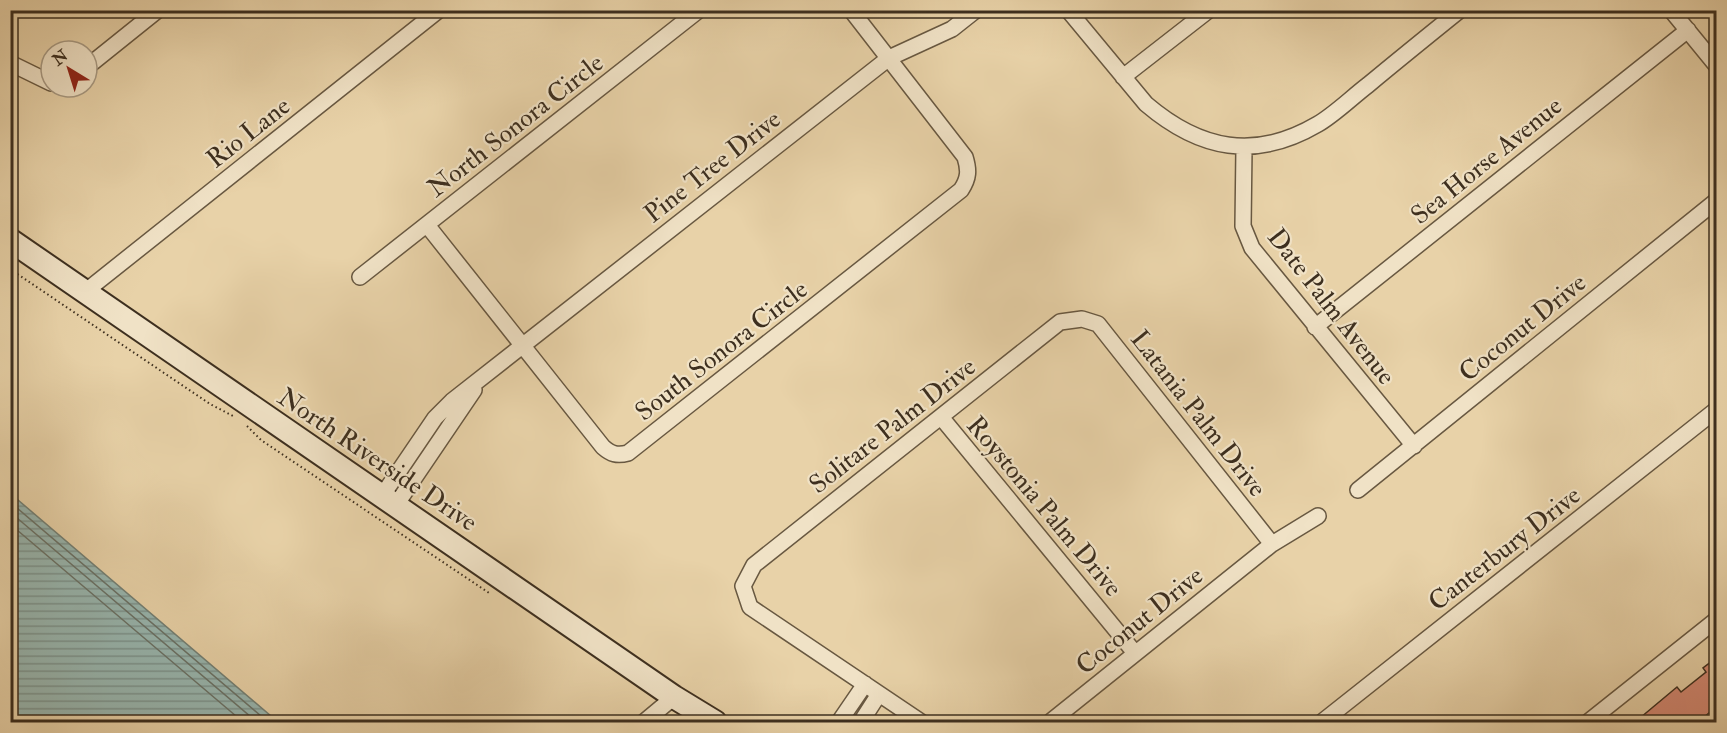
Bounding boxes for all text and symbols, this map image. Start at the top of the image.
north arrow [39,39,99,99]
text: N [48,45,73,71]
street label: North Sonora Circle [421,47,610,204]
street label: Rio Lane [200,90,297,175]
street label: Sea Horse Avenue [1405,90,1569,231]
street label: Pine Tree Drive [638,103,787,230]
street label: Date Palm Avenue [1260,222,1402,391]
street label: Coconut Drive [1453,267,1593,389]
street label: South Sonora Circle [629,274,814,428]
street label: Latania Palm Drive [1123,324,1273,503]
street label: Solitare Palm Drive [803,351,982,501]
street label: North Riverside Drive [272,381,483,539]
street label: Roystonia Palm Drive [959,410,1129,603]
street label: Canterbury Drive [1422,479,1587,618]
street label: Coconut Drive [1070,560,1210,682]

